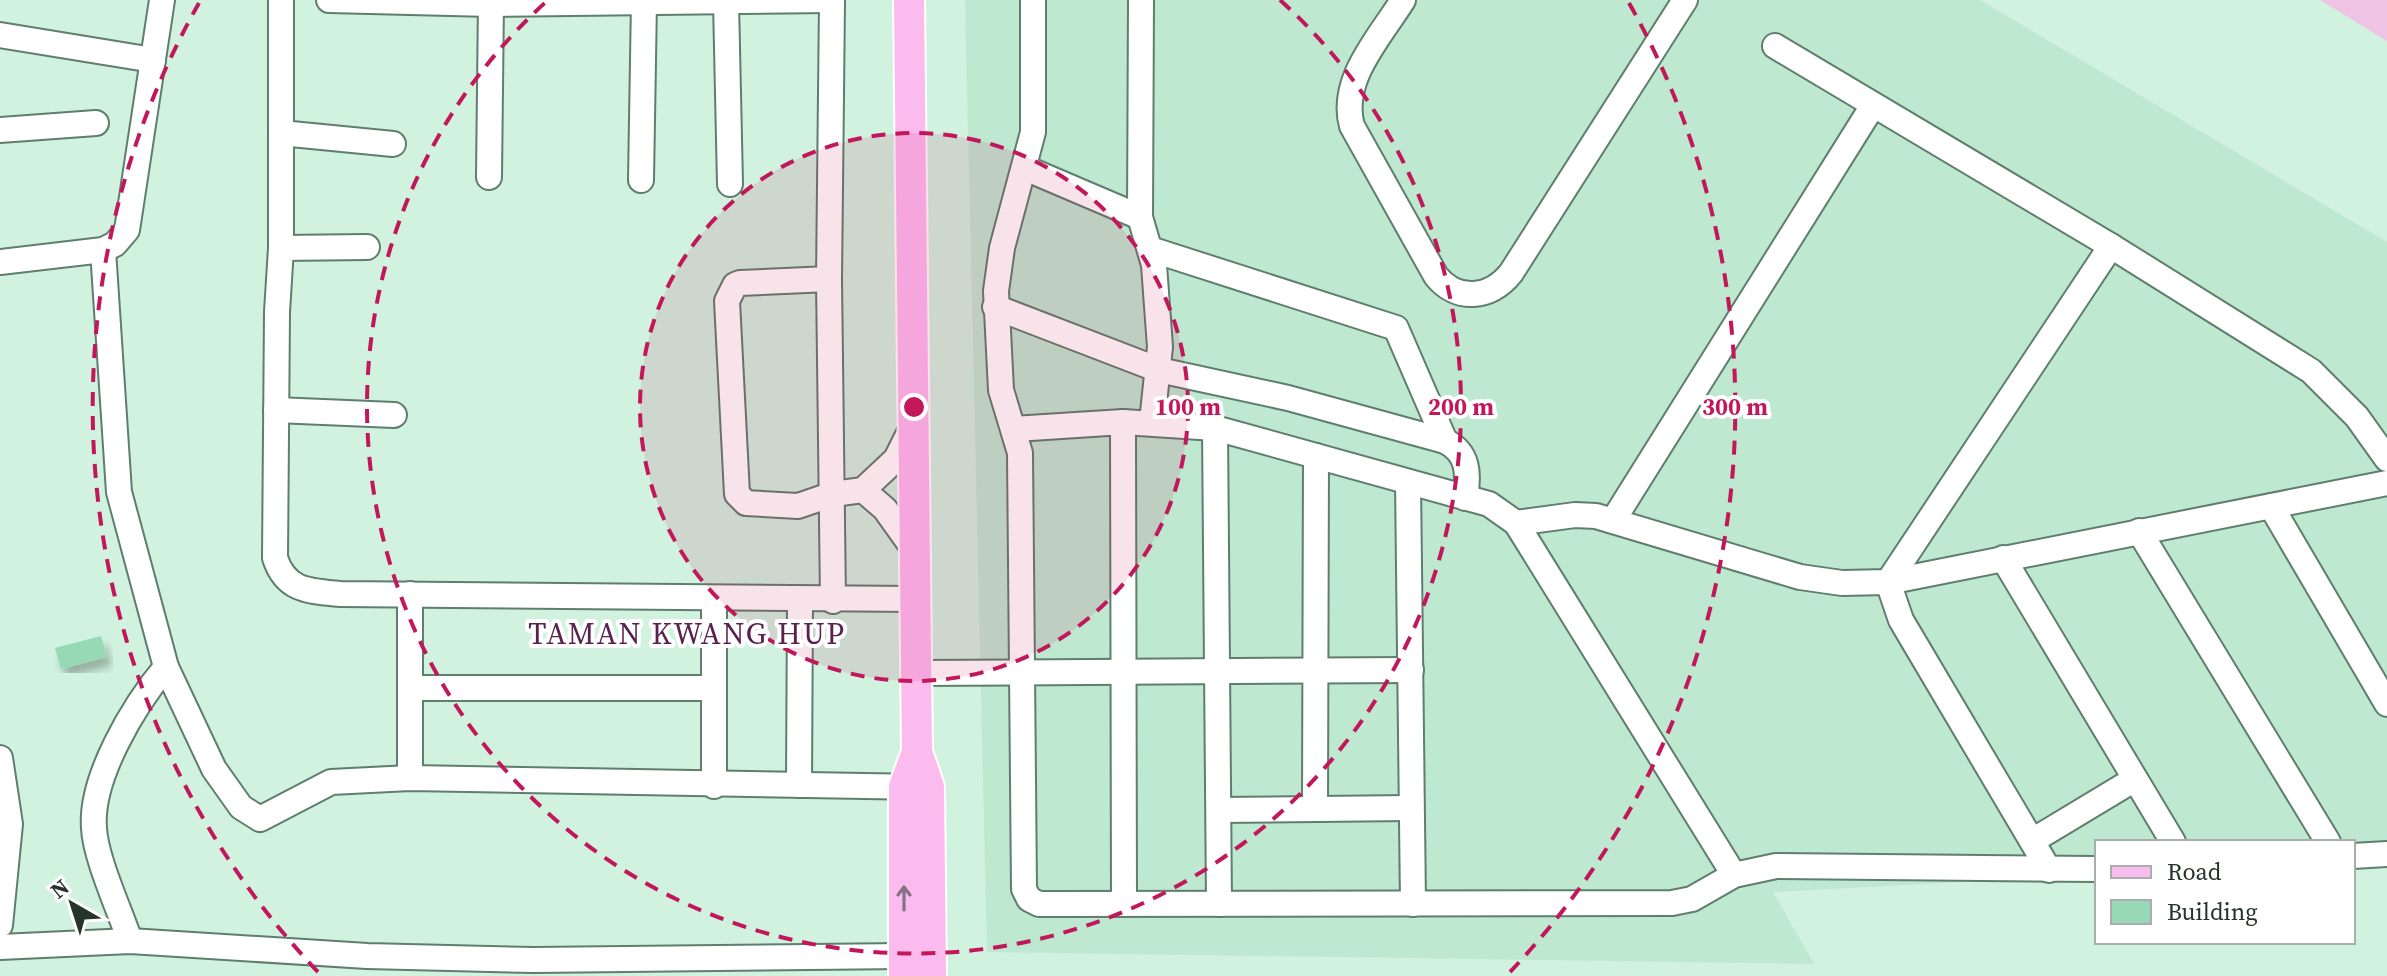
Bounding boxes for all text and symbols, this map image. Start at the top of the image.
text: 100 m [1155,390,1221,423]
text: 200 m [1428,390,1494,423]
text: 300 m [1702,390,1768,423]
centre of rings [900,393,928,421]
district label: TAMAN KWANG HUP [528,613,846,654]
legend [2095,840,2355,944]
text: Road [2167,855,2222,888]
north arrow [32,864,112,944]
text: N [44,872,75,905]
one-way arrow [896,885,912,912]
text: Building [2167,895,2258,928]

